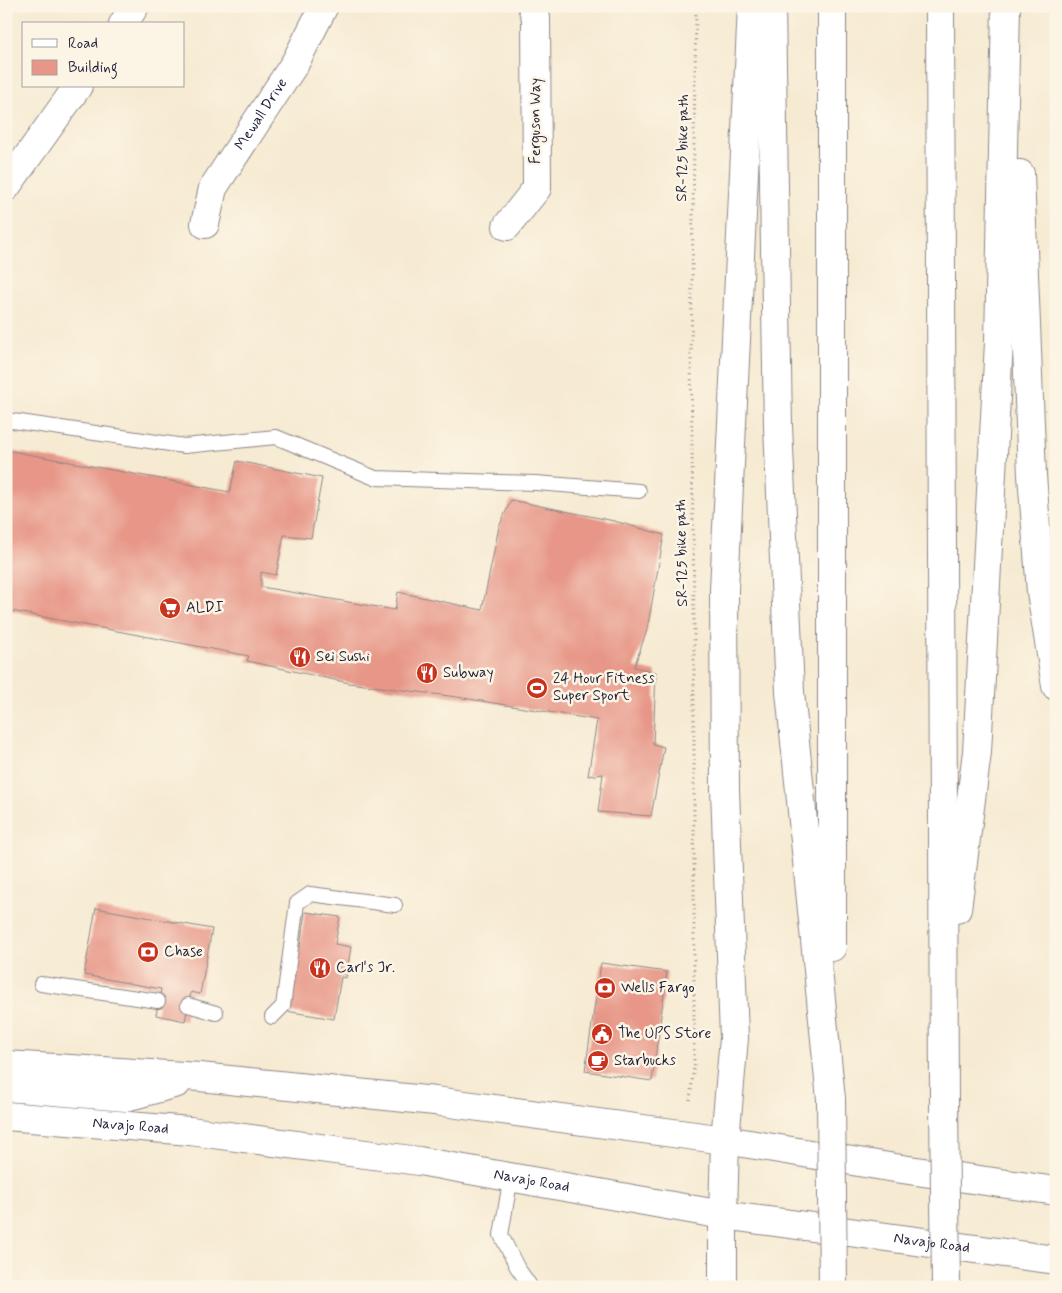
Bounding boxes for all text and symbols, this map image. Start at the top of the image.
legend [22,22,185,88]
text: Road [68,34,98,54]
text: Building [68,58,118,79]
street label: Mewall Drive [230,74,292,154]
street label: Ferguson Way [526,78,547,164]
street label: SR-125 bike path [672,94,694,202]
street label: SR-125 bike path [671,499,693,607]
supermarket icon: ALDI [158,596,182,620]
place label: ALDI [186,598,224,618]
restaurant icon: Sei Sushi [288,645,312,669]
place label: Sei Sushi [316,647,370,667]
restaurant icon: Subway [415,661,439,685]
place label: Subway [443,663,494,683]
place label: 24 Hour Fitness Super Sport [553,669,655,706]
sports icon: 24 Hour Fitness Super Sport [525,676,549,700]
bank icon: Chase [136,940,160,964]
place label: Chase [164,942,203,962]
restaurant icon: Carl's Jr. [308,956,332,980]
place label: Carl's Jr. [336,958,395,978]
bank icon: Wells Fargo [593,976,617,1000]
place label: Wells Fargo [621,978,695,998]
public building icon: The UPS Store [590,1022,614,1046]
place label: The UPS Store [618,1024,711,1044]
cafe icon: Starbucks [586,1049,610,1073]
place label: Starbucks [614,1051,676,1071]
street label: Navajo Road [92,1113,170,1139]
street label: Navajo Road [492,1164,571,1198]
street label: Navajo Road [893,1228,971,1258]

